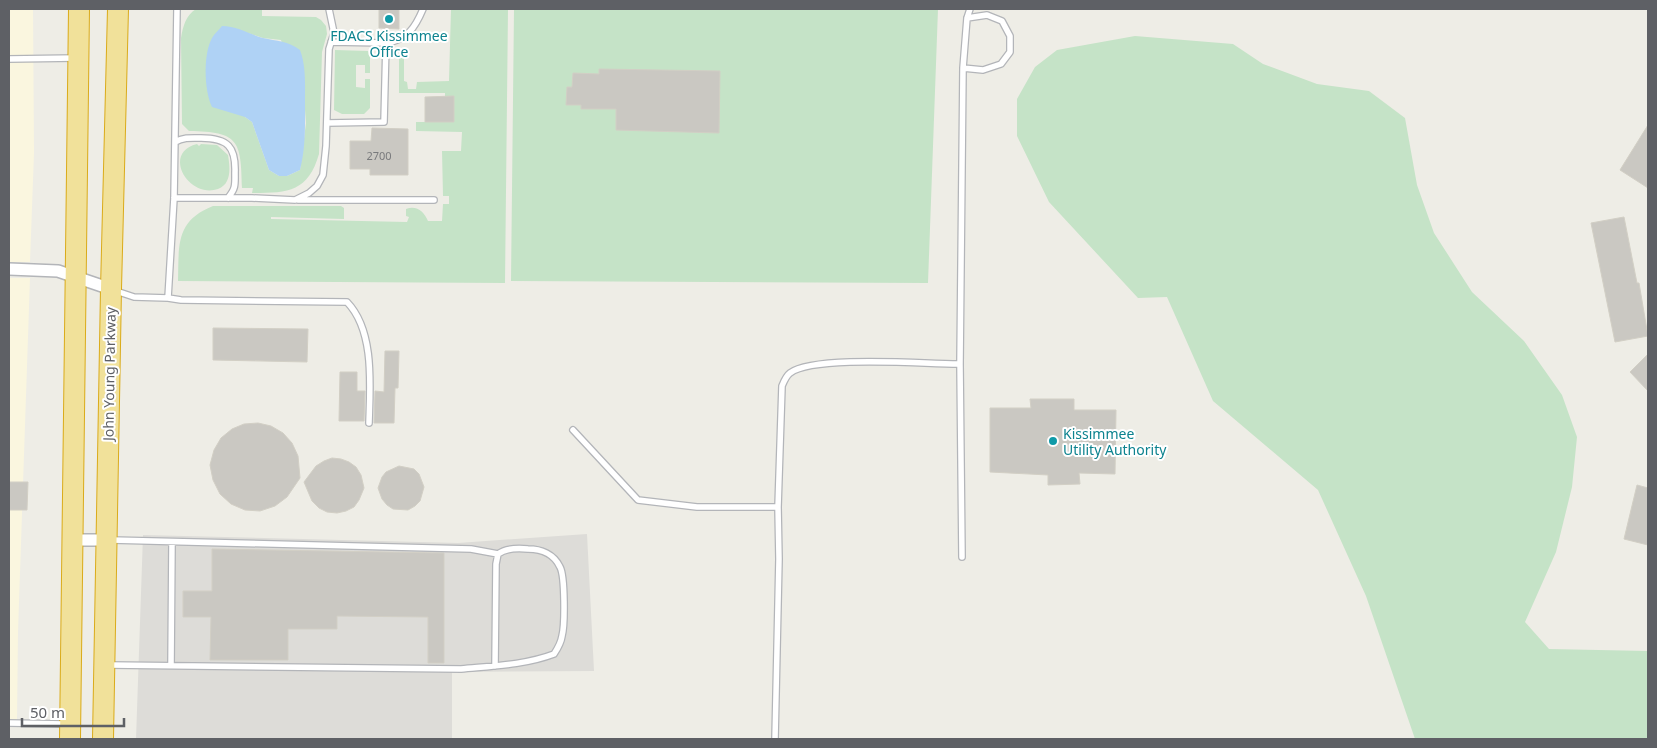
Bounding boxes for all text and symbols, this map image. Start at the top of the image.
marker: FDACS Kissimmee Office [383,13,395,25]
place label: FDACS Kissimmee Office [330,26,448,61]
house number: 2700 [366,148,392,163]
street label: John Young Parkway [98,306,120,443]
place label: Kissimmee Utility Authority [1063,424,1167,459]
marker: Kissimmee Utility Authority [1047,435,1059,447]
scale bar [22,696,125,728]
text: 50 m [30,702,65,722]

